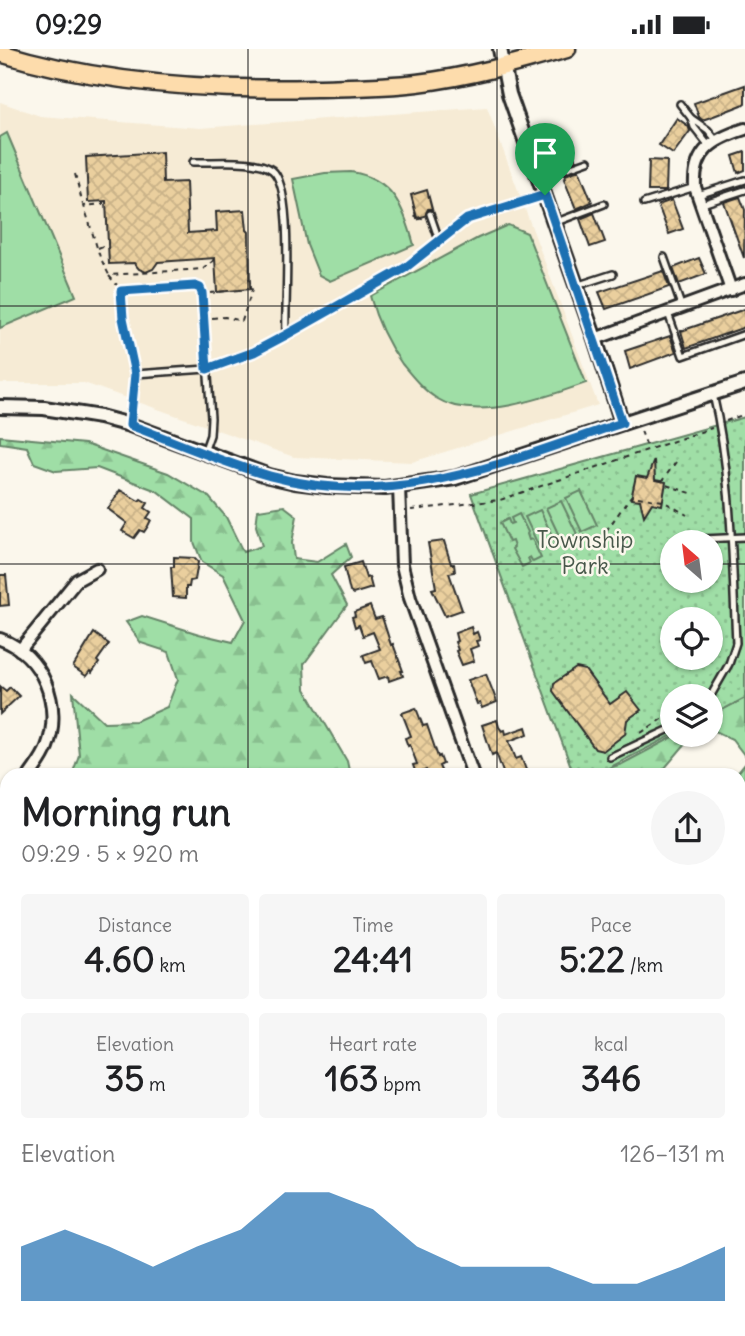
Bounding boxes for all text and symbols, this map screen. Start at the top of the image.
text: 09:29 [35,8,102,41]
pin [515,123,575,195]
icon: arrive [526,134,564,172]
park label: Township Park [537,525,633,580]
north arrow [660,530,723,593]
map controls [660,530,723,747]
button: locate [660,607,723,670]
button: layers [660,684,723,747]
text: Morning run [21,789,231,836]
button: share [651,791,725,865]
text: 09:29 · 5 × 920 m [21,839,199,868]
text: Distance [98,913,172,937]
text: Time [352,913,394,937]
text: Pace [590,913,632,937]
text: 4.60 [84,937,155,981]
text: 24:41 [333,937,413,981]
text: 5:22 [559,937,625,981]
text: km [155,953,186,977]
text: /km [625,953,663,977]
text: Elevation [96,1032,174,1056]
text: Heart rate [329,1032,417,1056]
text: kcal [594,1032,628,1056]
text: 35 [104,1056,144,1100]
text: 163 [325,1056,379,1100]
text: 346 [581,1056,641,1100]
text: m [144,1072,166,1096]
text: bpm [379,1072,421,1096]
text: Elevation [21,1139,115,1168]
text: 126–131 m [620,1139,725,1168]

